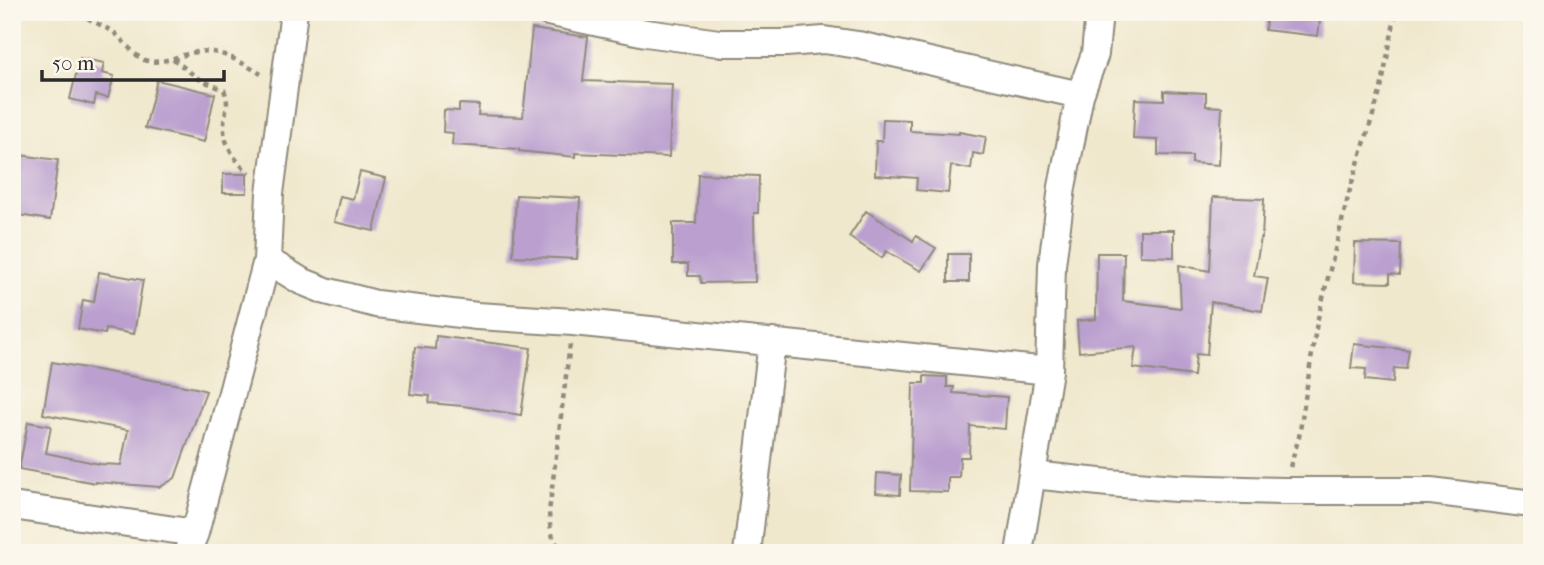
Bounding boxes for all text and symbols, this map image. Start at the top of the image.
scale bar [42,38,224,82]
text: 50 m [52,51,95,75]

